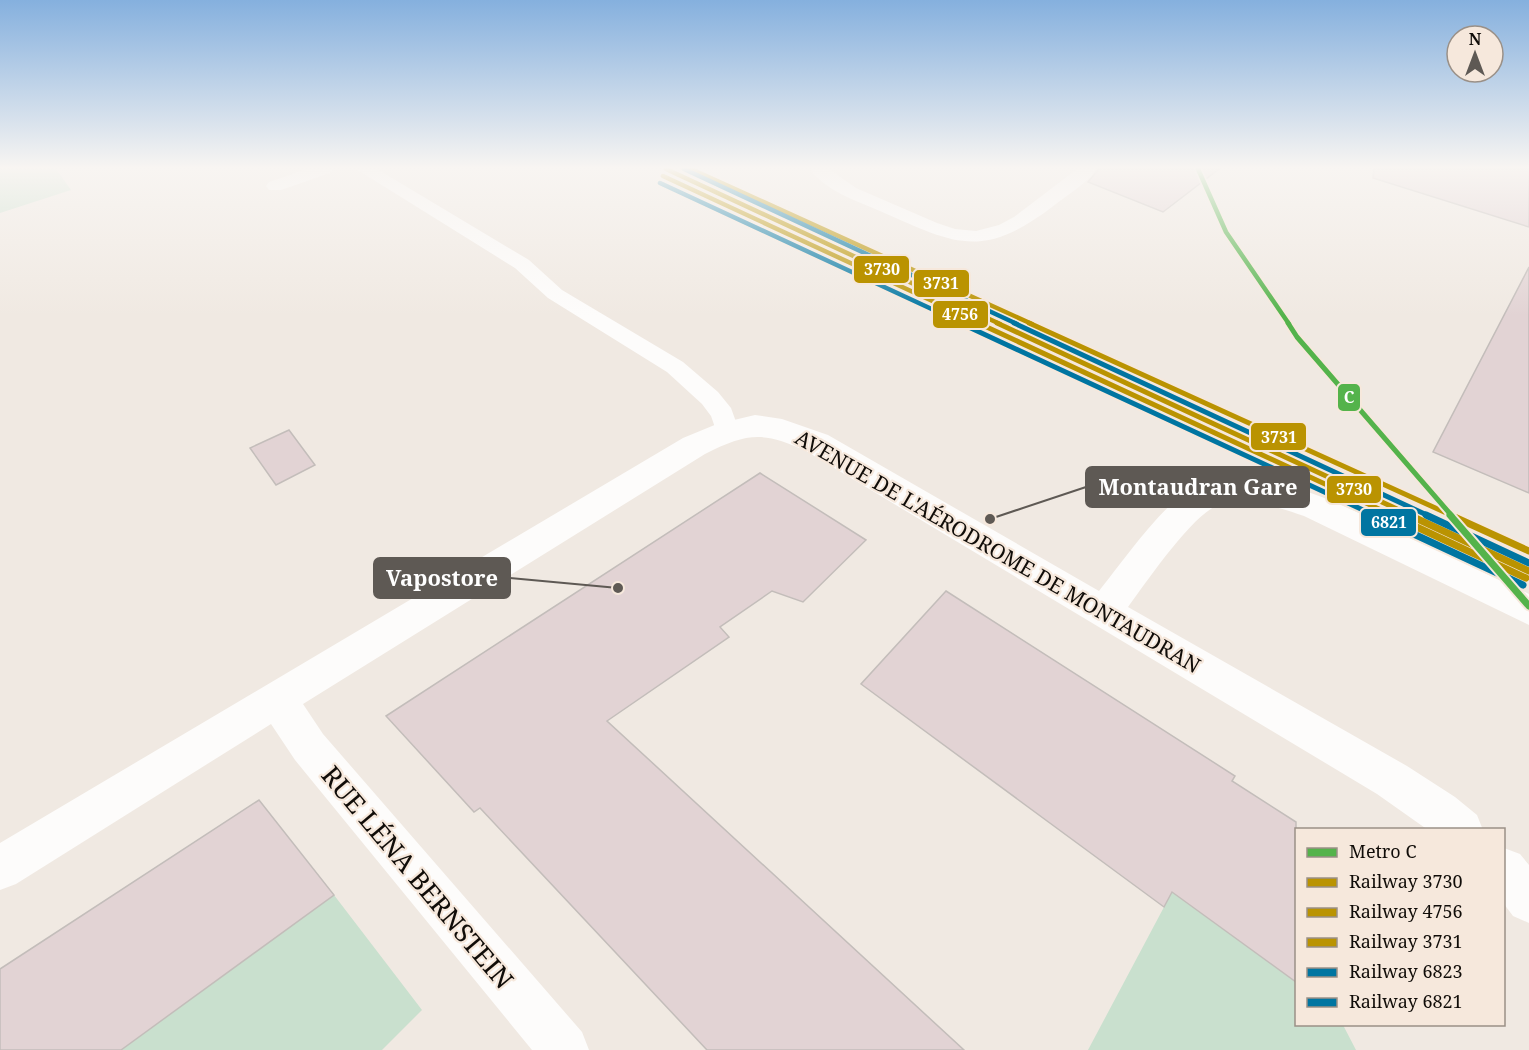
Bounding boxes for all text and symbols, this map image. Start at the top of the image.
north arrow [1445,24,1505,84]
text: N [1469,28,1482,50]
line badge: 3730 [853,255,910,284]
text: 3730 [864,258,900,280]
line badge: 3731 [913,269,970,298]
text: 3731 [923,272,959,294]
line badge: 4756 [932,300,989,329]
text: 4756 [942,303,978,325]
line badge: C [1337,383,1361,412]
text: C [1344,386,1355,408]
line badge: 3731 [1250,422,1307,451]
street label: AVENUE DE L'AÉRODROME DE MONTAUDRAN [790,423,1206,679]
text: 3731 [1261,426,1297,448]
callout: Montaudran Gare [1086,467,1309,507]
text: Montaudran Gare [1098,471,1298,501]
line badge: 3730 [1326,475,1382,504]
text: 3730 [1336,478,1372,500]
line badge: 6821 [1360,508,1417,537]
text: 6821 [1371,511,1407,533]
callout: Vapostore [374,558,510,598]
text: Vapostore [386,562,498,592]
street label: RUE LÉNA BERNSTEIN [314,758,522,996]
legend [1295,828,1505,1026]
text: Metro C [1349,839,1416,863]
text: Railway 3730 [1349,869,1463,893]
text: Railway 4756 [1349,899,1463,923]
text: Railway 3731 [1349,929,1463,953]
text: Railway 6823 [1349,959,1463,983]
text: Railway 6821 [1349,989,1463,1013]

